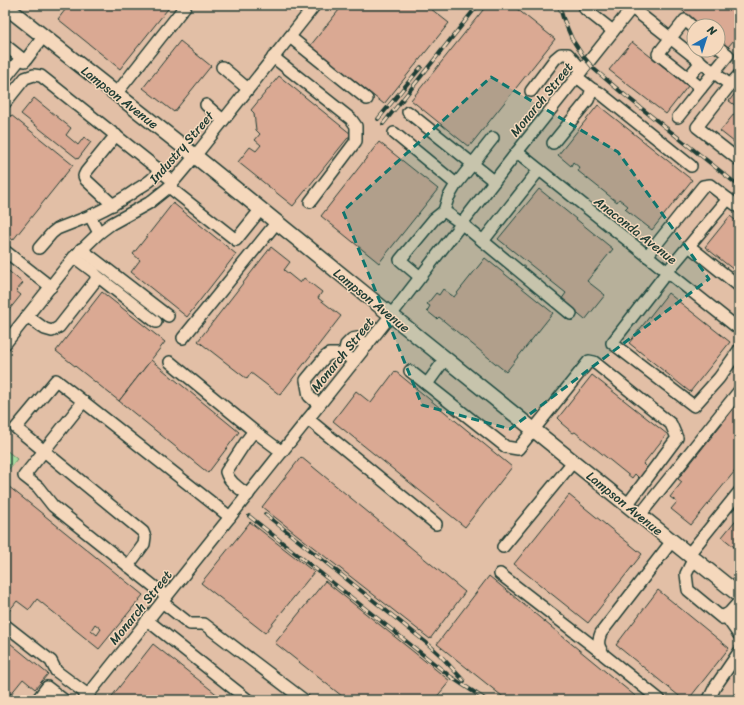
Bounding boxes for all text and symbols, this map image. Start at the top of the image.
north arrow [686,18,726,58]
text: N [702,20,721,41]
street label: Monarch Street [504,56,579,142]
street label: Lampson Avenue [76,60,164,135]
street label: Industry Street [142,105,220,190]
street label: Anaconda Avenue [588,190,682,270]
street label: Lampson Avenue [328,262,415,339]
street label: Monarch Street [305,311,380,397]
street label: Lampson Avenue [581,465,668,542]
street label: Monarch Street [103,564,178,650]

